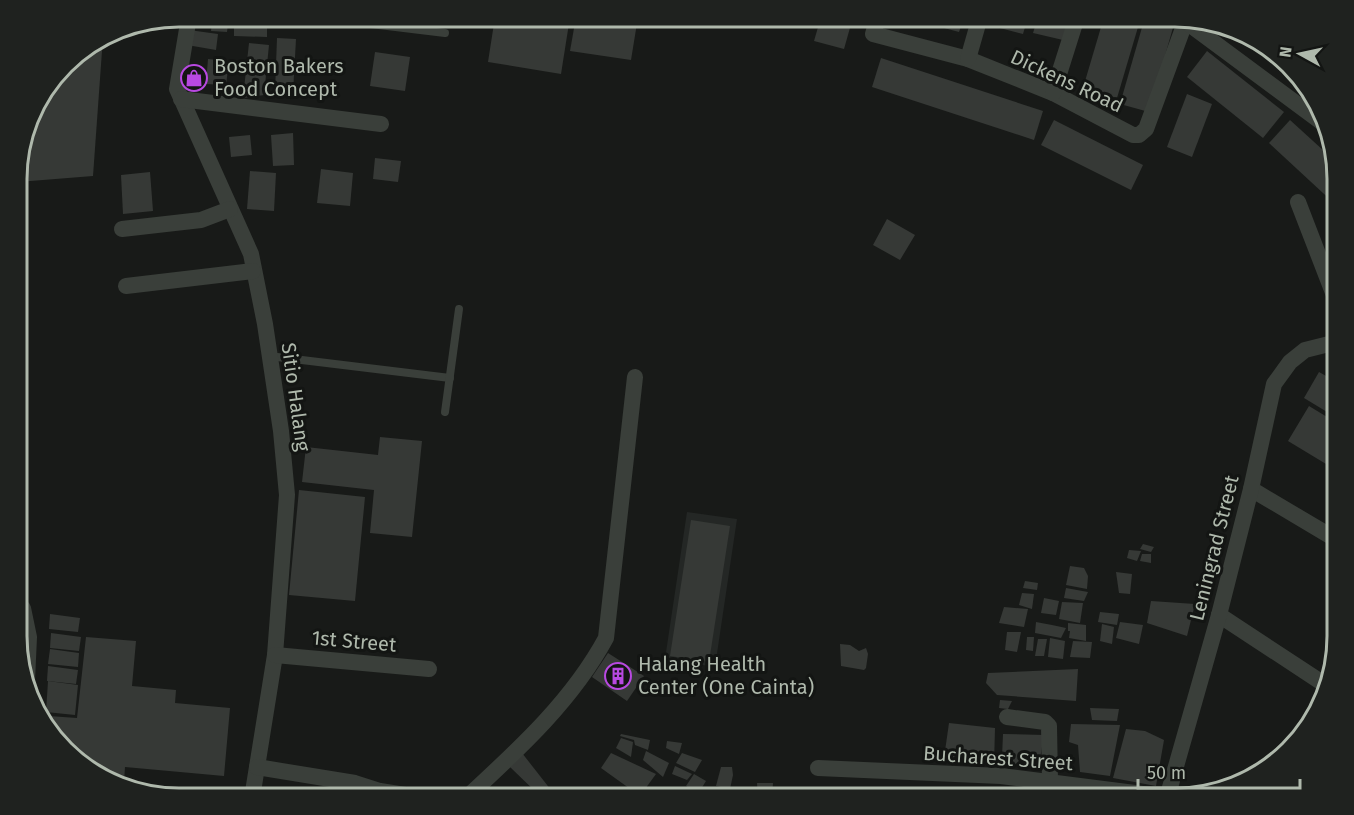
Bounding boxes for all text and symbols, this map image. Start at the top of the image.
north arrow [1270,24,1330,84]
street label: Dickens Road [1007,44,1127,118]
text: N [1275,45,1296,59]
place label: Boston Bakers Food Concept [214,54,344,101]
shop icon: Boston Bakers Food Concept [179,63,209,93]
street label: Sitio Halang [277,341,316,453]
street label: Leningrad Street [1184,472,1244,623]
street label: 1st Street [311,625,398,657]
place label: Halang Health Center (One Cainta) [638,652,814,699]
building icon: Halang Health Center (One Cainta) [603,661,633,691]
street label: Bucharest Street [922,741,1074,775]
scale bar [1138,752,1300,790]
text: 50 m [1147,762,1186,784]

